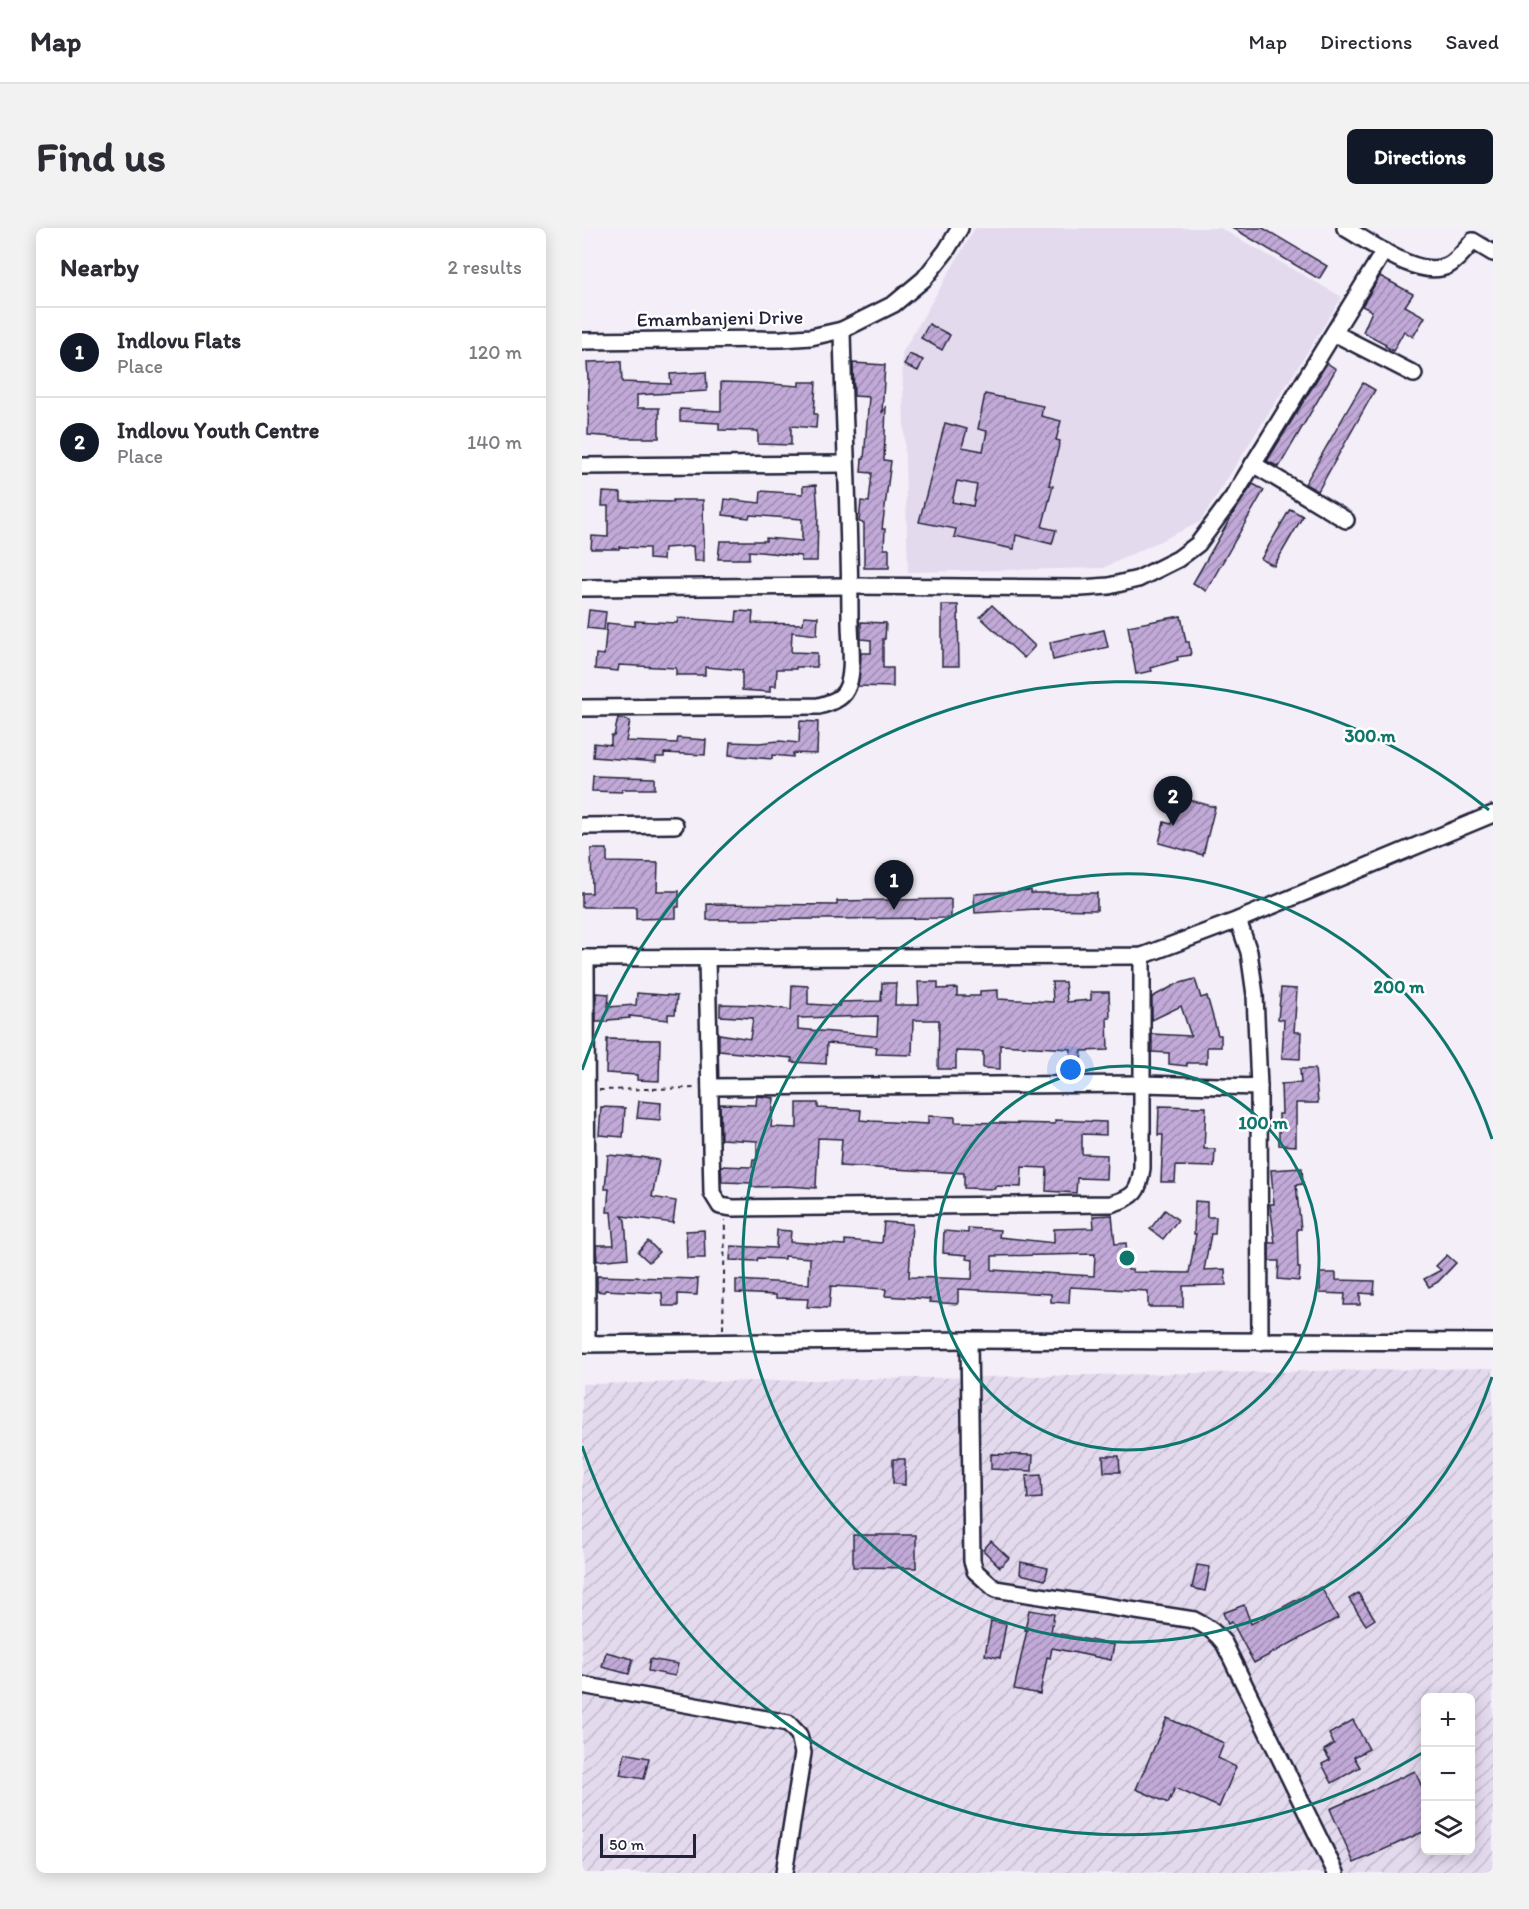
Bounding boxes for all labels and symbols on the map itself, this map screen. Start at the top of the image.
street label: Emambanjeni Drive [636,305,804,331]
text: 300 m [1344,725,1396,747]
pin: 2 [1154,776,1192,826]
pin: 1 [874,860,914,910]
text: 200 m [1374,976,1425,998]
your location [1056,1055,1085,1084]
text: 100 m [1238,1112,1289,1134]
centre of rings [1117,1248,1137,1268]
scale bar [600,1831,696,1858]

